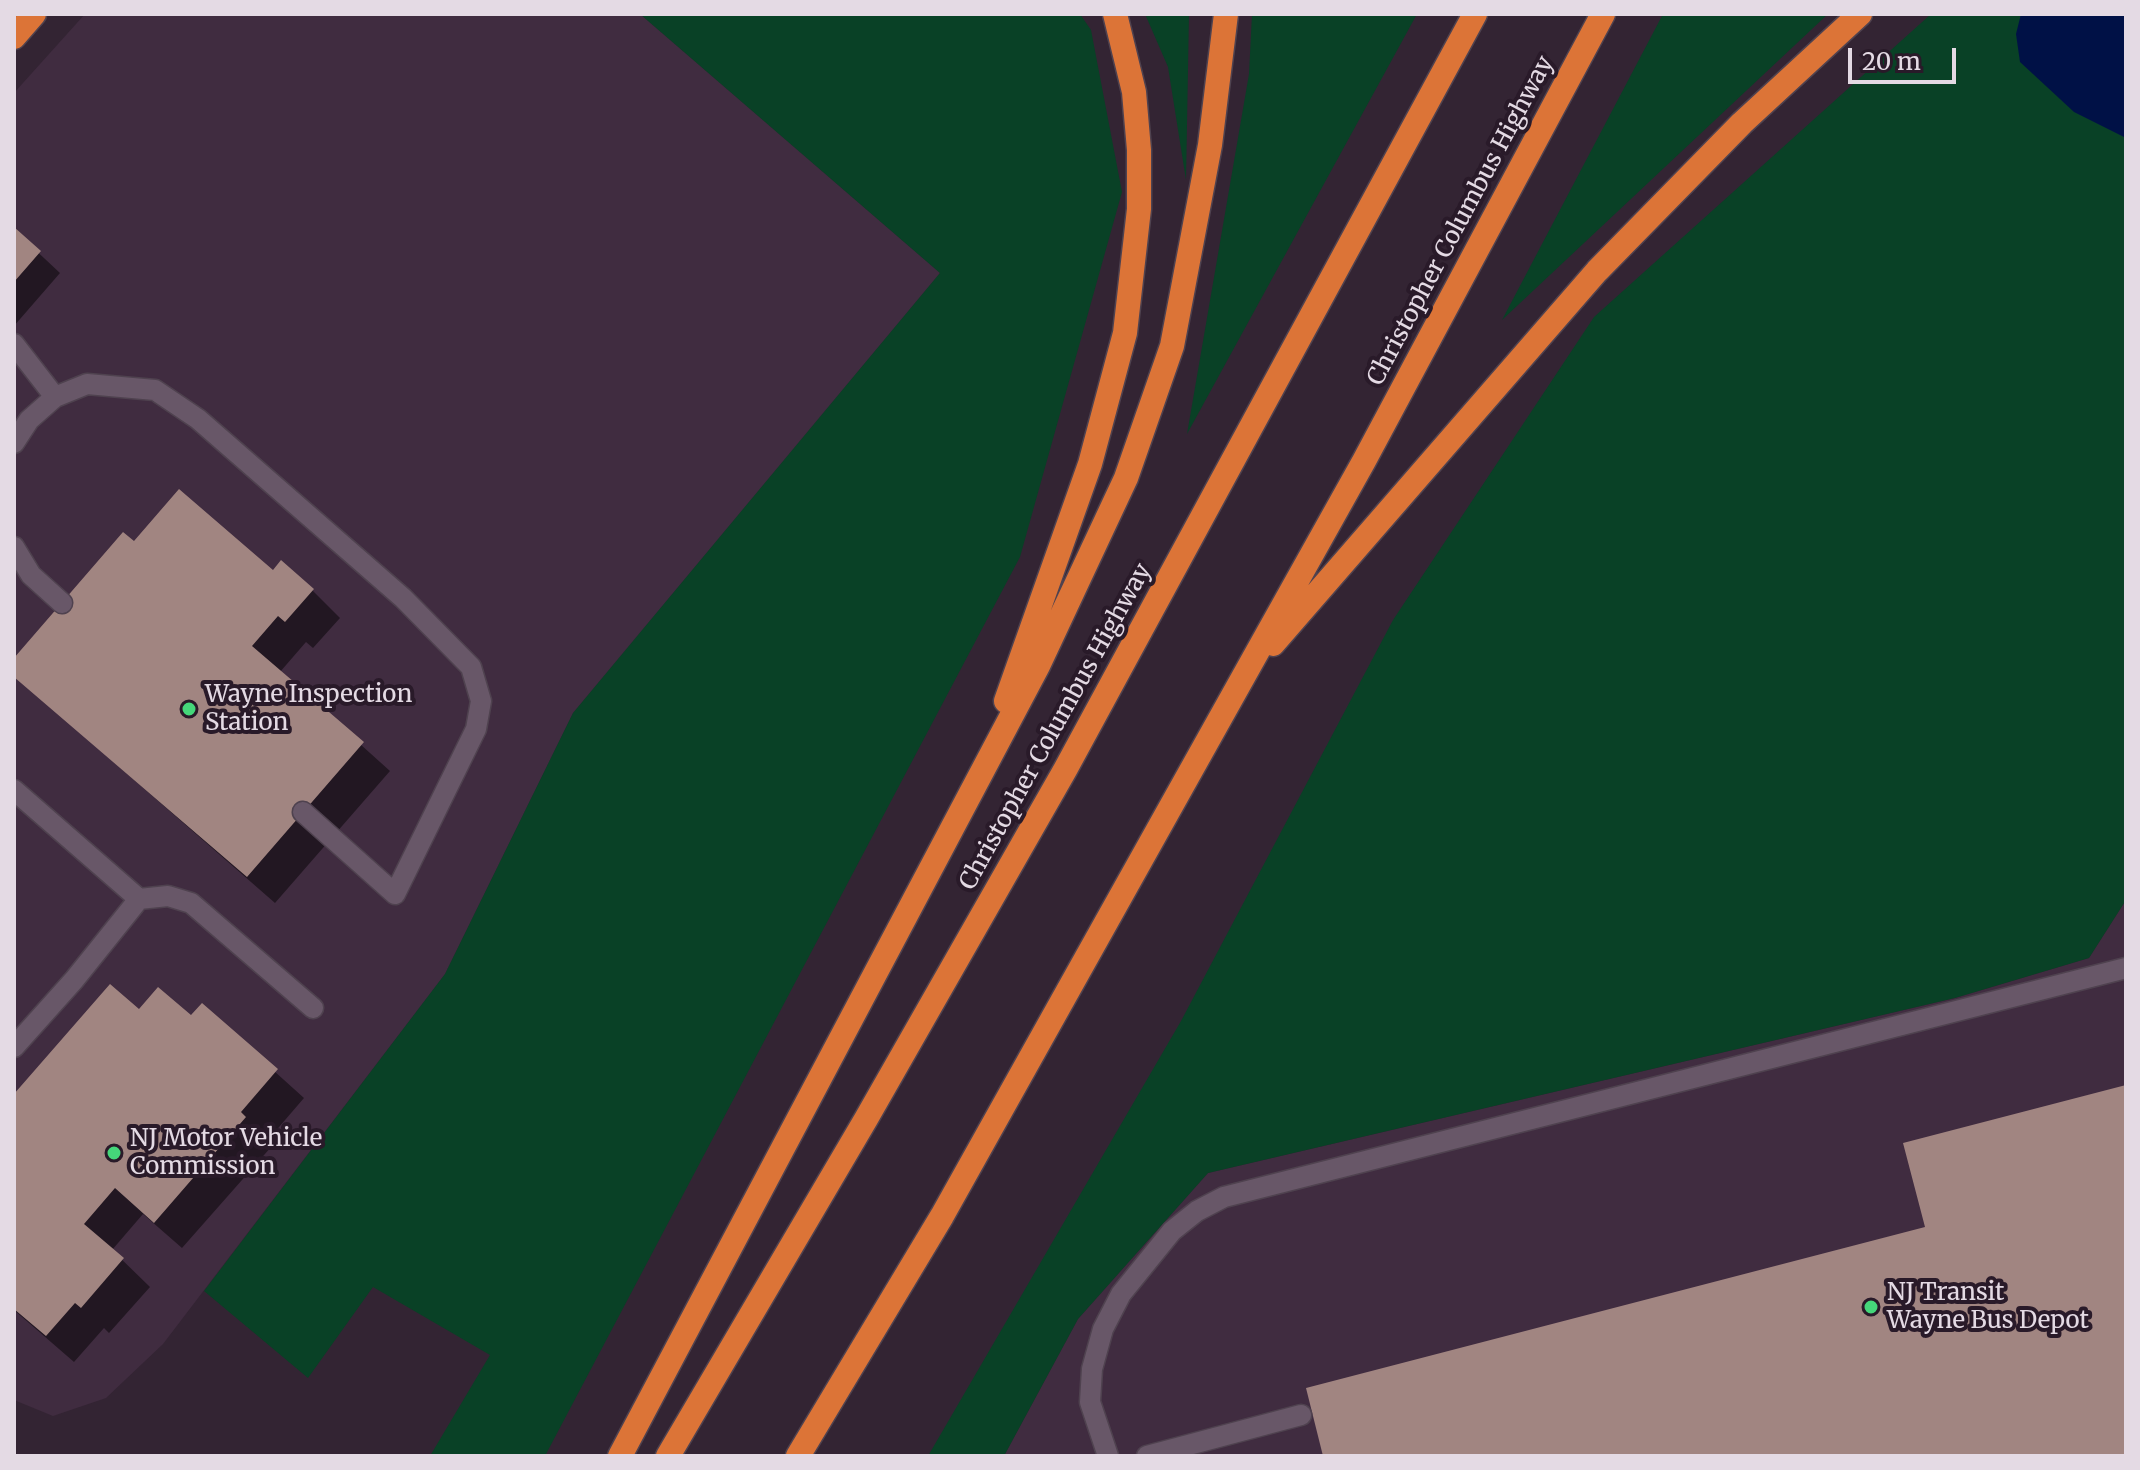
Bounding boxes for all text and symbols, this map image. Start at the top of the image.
scale bar [1852,32,1960,82]
text: 20 m [1862,46,1921,77]
street label: Christopher Columbus Highway [1362,52,1560,390]
street label: Christopher Columbus Highway [954,559,1158,895]
place label: Wayne Inspection Station [205,681,412,737]
marker: Wayne Inspection Station [180,700,198,718]
place label: NJ Motor Vehicle Commission [130,1125,322,1181]
marker: NJ Motor Vehicle Commission [105,1144,123,1162]
place label: NJ Transit Wayne Bus Depot [1887,1279,2089,1335]
marker: NJ Transit Wayne Bus Depot [1862,1298,1880,1316]

